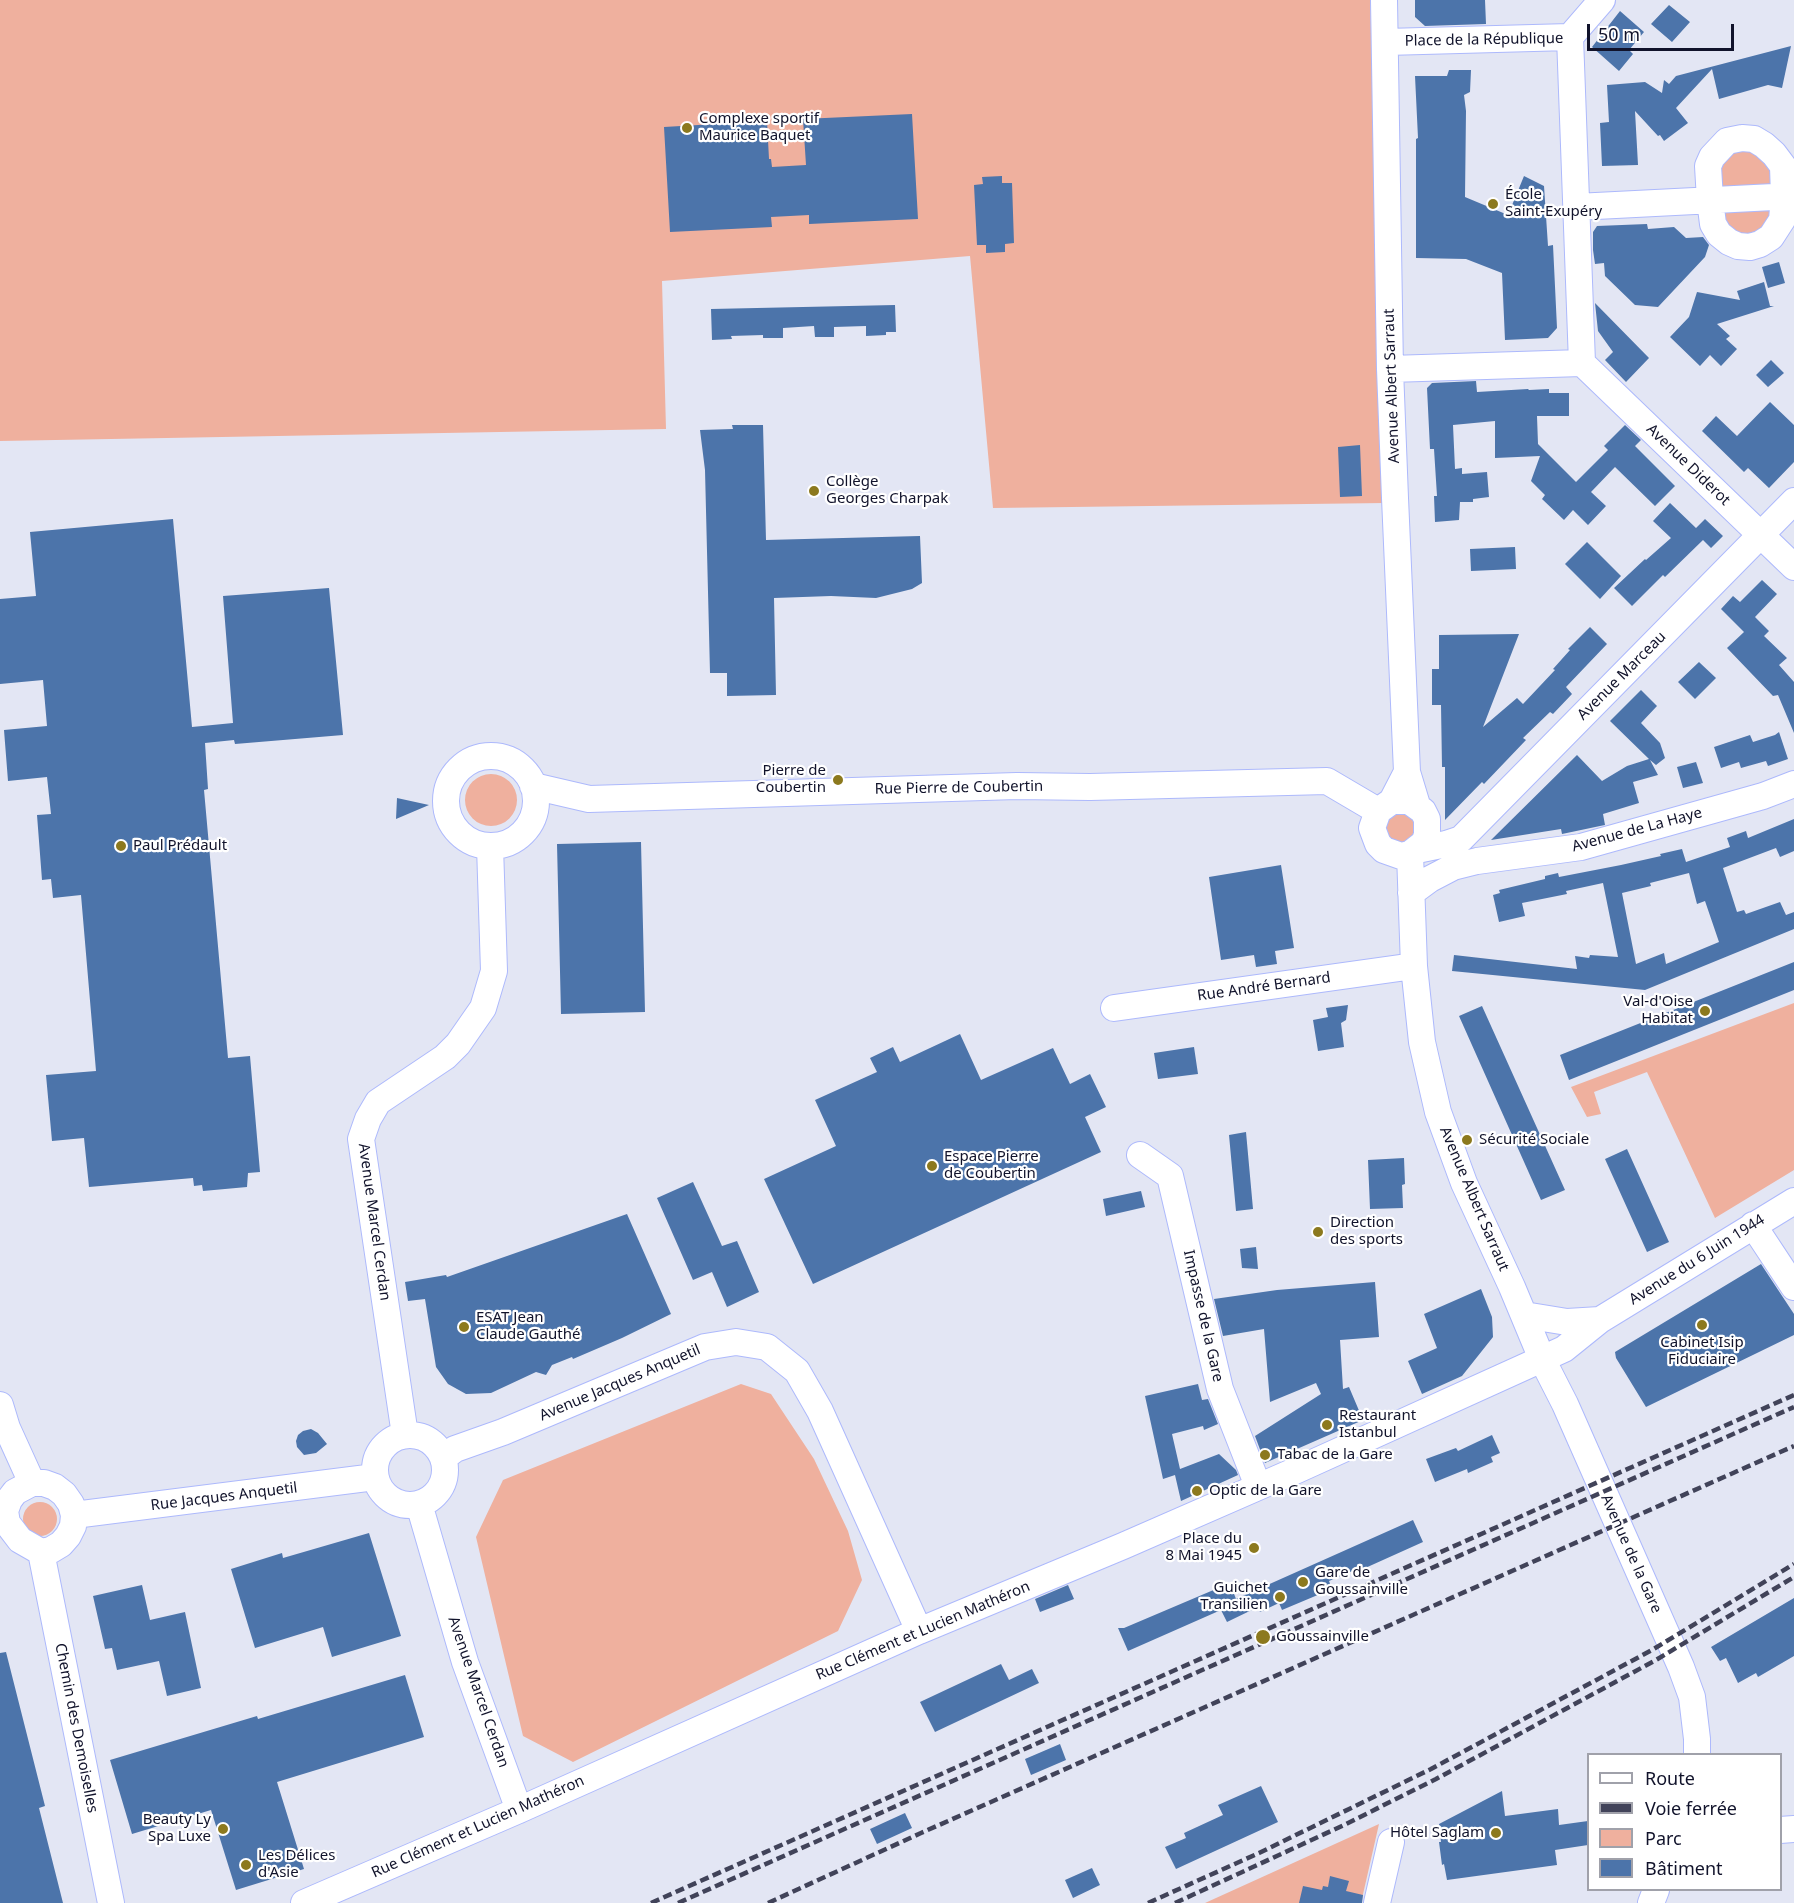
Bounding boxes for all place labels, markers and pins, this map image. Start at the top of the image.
place label: Complexe sportif Maurice Baquet [699,110,819,145]
marker: Complexe sportif Maurice Baquet [680,121,694,135]
place label: École Saint-Exupéry [1505,186,1602,221]
marker: École Saint-Exupéry [1486,197,1500,211]
place label: Collège Georges Charpak [826,473,948,508]
marker: Collège Georges Charpak [807,484,821,498]
place label: Pierre de Coubertin [756,762,826,797]
marker: Pierre de Coubertin [831,773,845,787]
place label: Paul Prédault [133,837,227,855]
marker: Paul Prédault [114,839,128,853]
place label: Val-d'Oise Habitat [1623,993,1693,1028]
marker: Val-d'Oise Habitat [1698,1004,1712,1018]
place label: Sécurité Sociale [1479,1131,1589,1149]
marker: Sécurité Sociale [1460,1133,1474,1147]
place label: Espace Pierre de Coubertin [944,1148,1039,1183]
marker: Espace Pierre de Coubertin [925,1159,939,1173]
place label: Direction des sports [1330,1214,1403,1249]
marker: Direction des sports [1311,1225,1325,1239]
place label: ESAT Jean Claude Gauthé [476,1309,580,1344]
marker: Cabinet Isip Fiduciaire [1695,1318,1709,1332]
marker: ESAT Jean Claude Gauthé [457,1320,471,1334]
place label: Cabinet Isip Fiduciaire [1660,1334,1744,1369]
place label: Restaurant Istanbul [1339,1407,1416,1442]
marker: Restaurant Istanbul [1320,1418,1334,1432]
place label: Tabac de la Gare [1277,1446,1393,1464]
marker: Tabac de la Gare [1258,1448,1272,1462]
place label: Optic de la Gare [1209,1482,1322,1500]
marker: Optic de la Gare [1190,1484,1204,1498]
place label: Place du 8 Mai 1945 [1165,1530,1242,1565]
marker: Place du 8 Mai 1945 [1247,1541,1261,1555]
place label: Gare de Goussainville [1315,1564,1408,1599]
marker: Gare de Goussainville [1296,1575,1310,1589]
place label: Guichet Transilien [1200,1579,1268,1614]
marker: Guichet Transilien [1273,1590,1287,1604]
marker: Goussainville [1254,1628,1272,1646]
place label: Goussainville [1276,1628,1369,1646]
place label: Beauty Ly Spa Luxe [143,1811,211,1846]
marker: Beauty Ly Spa Luxe [216,1822,230,1836]
place label: Hôtel Saglam [1390,1824,1484,1842]
marker: Hôtel Saglam [1489,1826,1503,1840]
place label: Les Délices d'Asie [258,1847,335,1882]
marker: Les Délices d'Asie [239,1858,253,1872]

